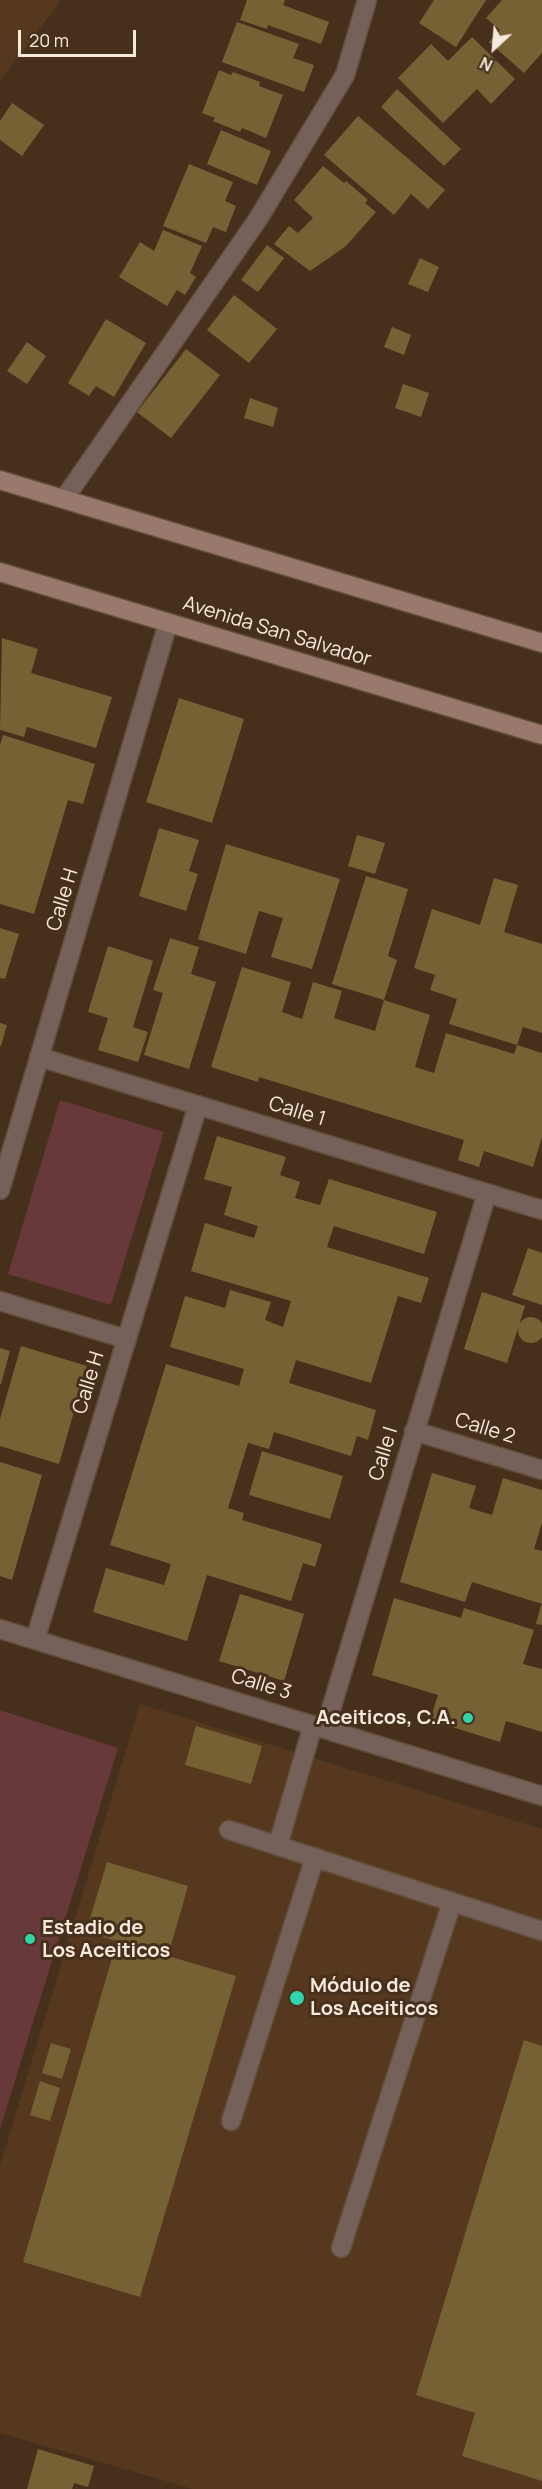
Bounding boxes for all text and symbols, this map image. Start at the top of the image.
scale bar [21,18,140,56]
north arrow [464,18,524,78]
text: 20 m [29,28,69,52]
text: N [476,52,496,77]
street label: Avenida San Salvador [180,592,374,672]
street label: Calle H [42,866,84,934]
street label: Calle 1 [266,1092,328,1132]
street label: Calle H [68,1349,110,1417]
street label: Calle 2 [452,1408,518,1450]
street label: Calle I [364,1424,404,1484]
street label: Calle 3 [228,1665,294,1705]
place label: Aceiticos, C.A. [316,1706,456,1730]
marker: Aceiticos, C.A. [461,1711,475,1725]
place label: Estadio de Los Aceiticos [42,1916,170,1963]
marker: Estadio de Los Aceiticos [23,1932,37,1946]
place label: Módulo de Los Aceiticos [310,1974,438,2021]
marker: Módulo de Los Aceiticos [288,1989,306,2007]

